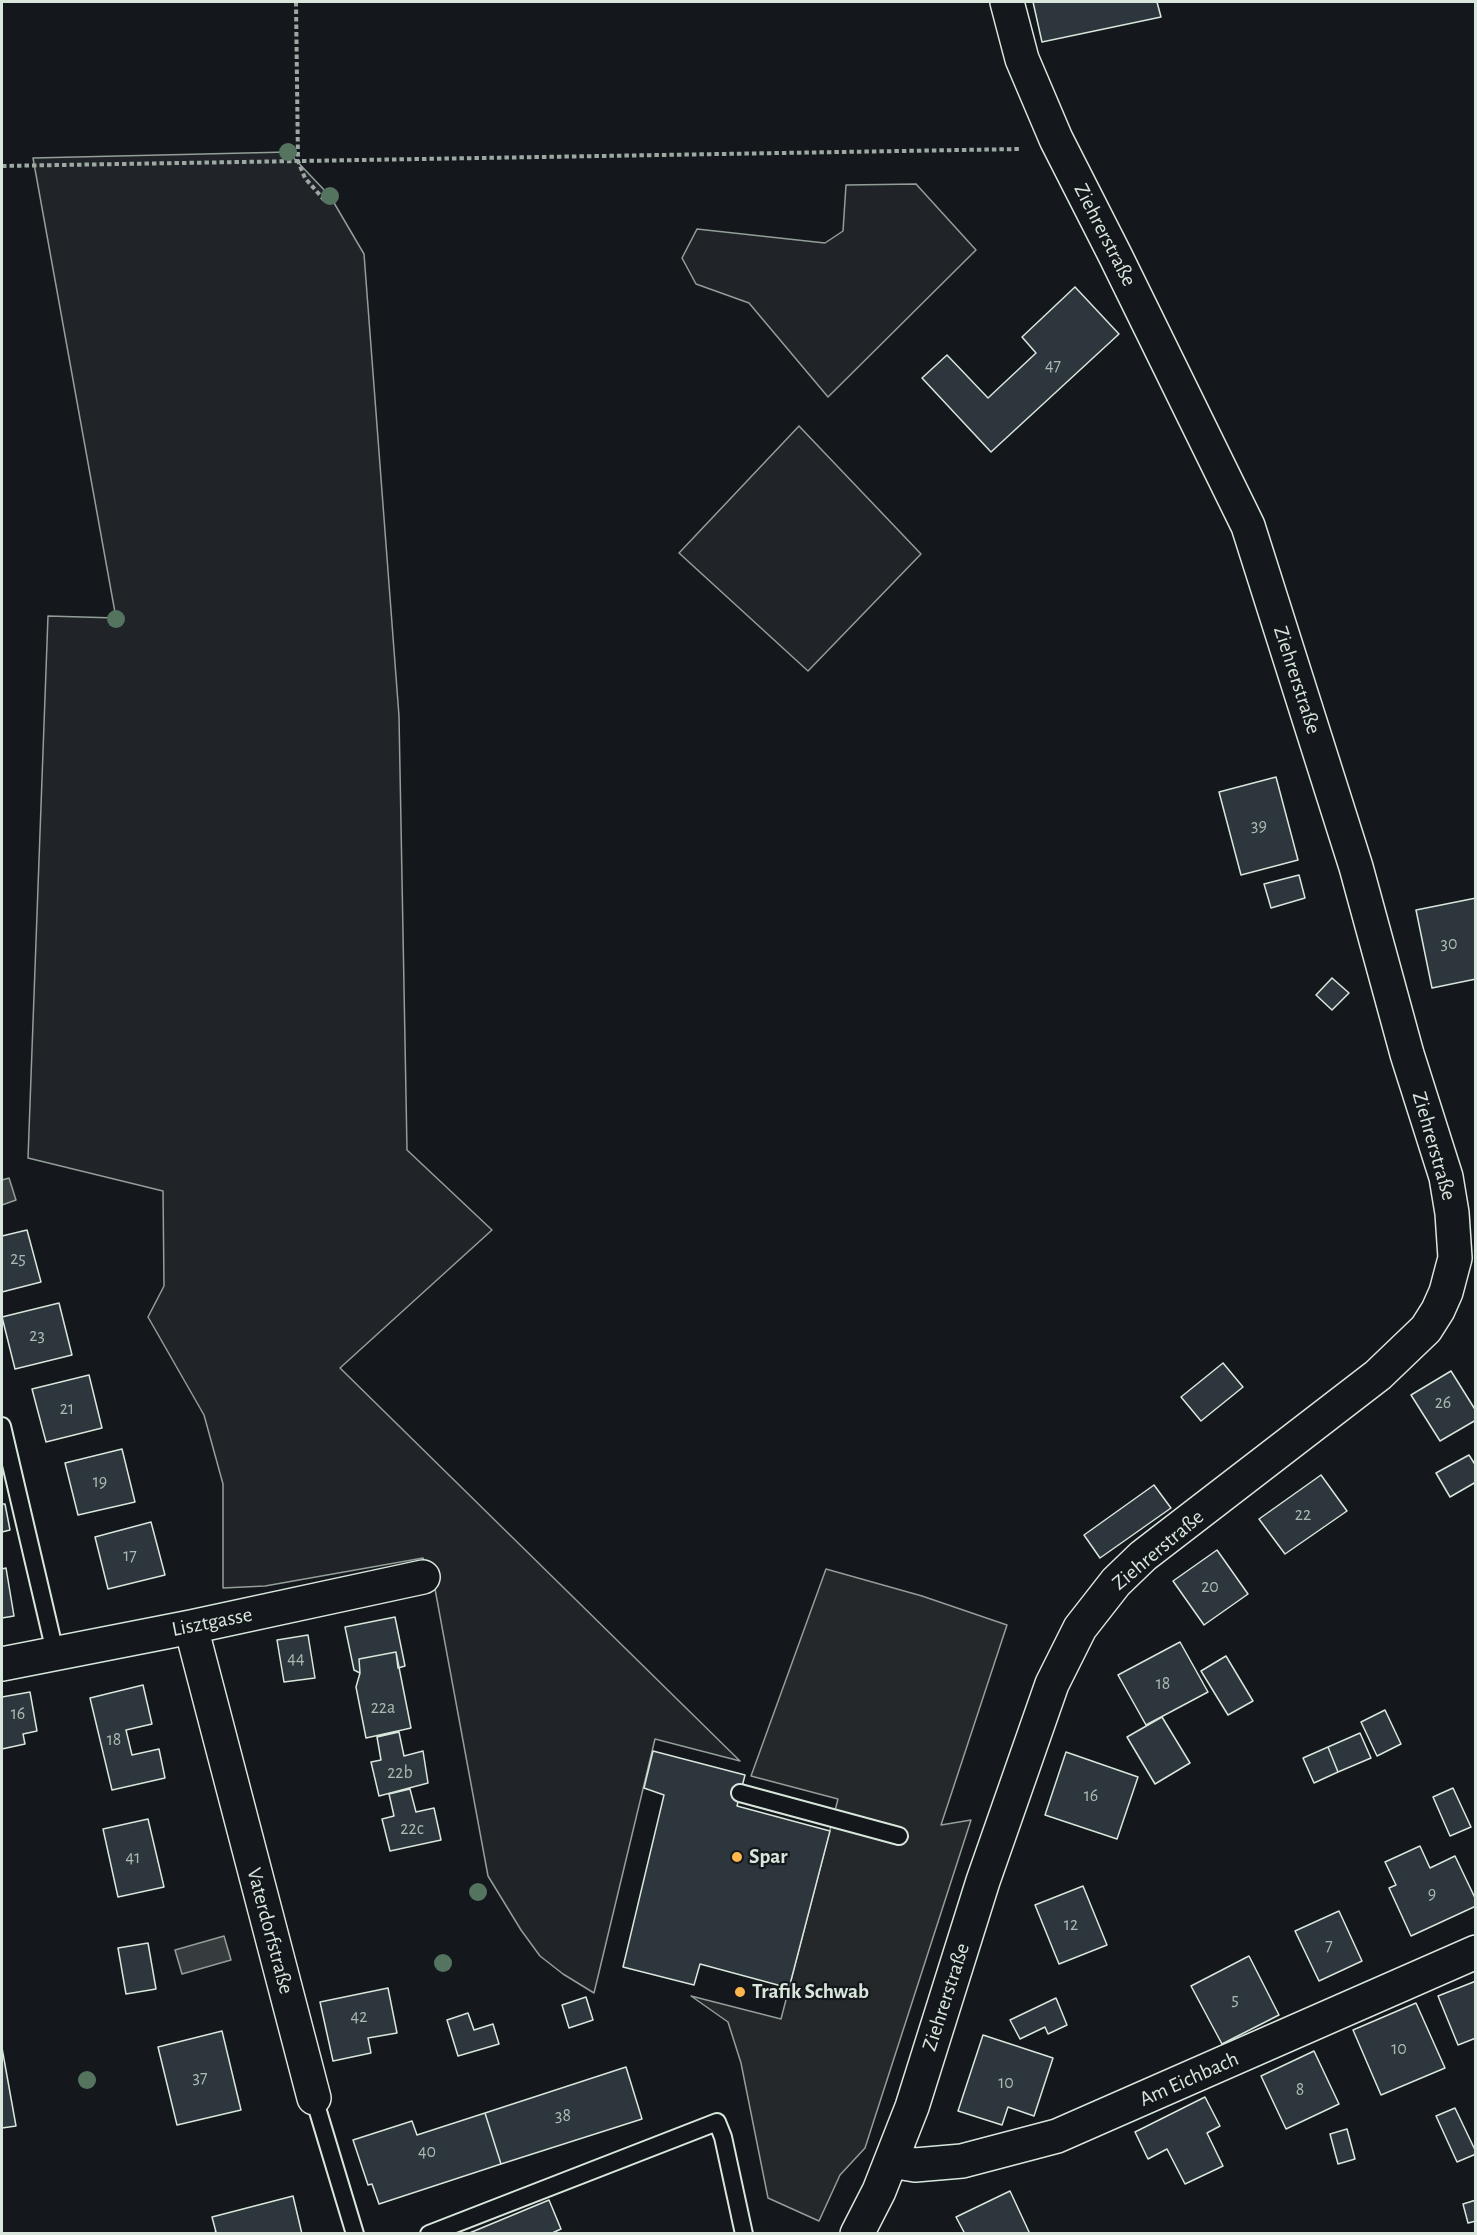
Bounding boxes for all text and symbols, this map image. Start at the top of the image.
street label: Ziehrerstraße [1068,179,1142,291]
house number: 47 [1045,355,1061,377]
street label: Ziehrerstraße [1268,623,1326,737]
house number: 39 [1251,815,1267,837]
house number: 30 [1441,933,1457,955]
street label: Ziehrerstraße [1406,1089,1462,1203]
house number: 25 [10,1248,26,1270]
house number: 23 [29,1325,45,1347]
house number: 26 [1435,1392,1451,1414]
house number: 21 [60,1398,74,1420]
house number: 19 [93,1471,107,1493]
street label: Ziehrerstraße [1107,1504,1209,1596]
house number: 22 [1295,1504,1311,1526]
house number: 17 [123,1545,137,1567]
house number: 20 [1201,1576,1219,1598]
street label: Lisztgasse [170,1602,254,1642]
house number: 44 [287,1648,305,1670]
house number: 18 [1156,1673,1170,1695]
house number: 22a [371,1697,395,1719]
house number: 16 [11,1703,25,1725]
house number: 18 [107,1729,121,1751]
house number: 22b [387,1762,413,1784]
house number: 16 [1084,1785,1098,1807]
house number: 22c [400,1818,424,1840]
place label: Spar [749,1844,788,1870]
house number: 41 [126,1847,140,1869]
marker: Spar [730,1850,744,1864]
street label: Vaterdorfstraße [241,1865,299,1997]
house number: 9 [1428,1883,1436,1905]
house number: 12 [1064,1914,1078,1936]
house number: 7 [1325,1935,1333,1957]
street label: Ziehrerstraße [917,1940,975,2054]
place label: Trafik Schwab [752,1979,869,2005]
marker: Trafik Schwab [733,1985,747,1999]
house number: 5 [1231,1989,1239,2011]
house number: 42 [351,2006,367,2028]
house number: 10 [1391,2038,1407,2060]
street label: Am Eichbach [1136,2046,1242,2112]
house number: 37 [193,2067,207,2089]
house number: 10 [998,2072,1014,2094]
house number: 8 [1296,2079,1304,2101]
house number: 38 [555,2105,571,2127]
house number: 40 [418,2141,436,2163]

